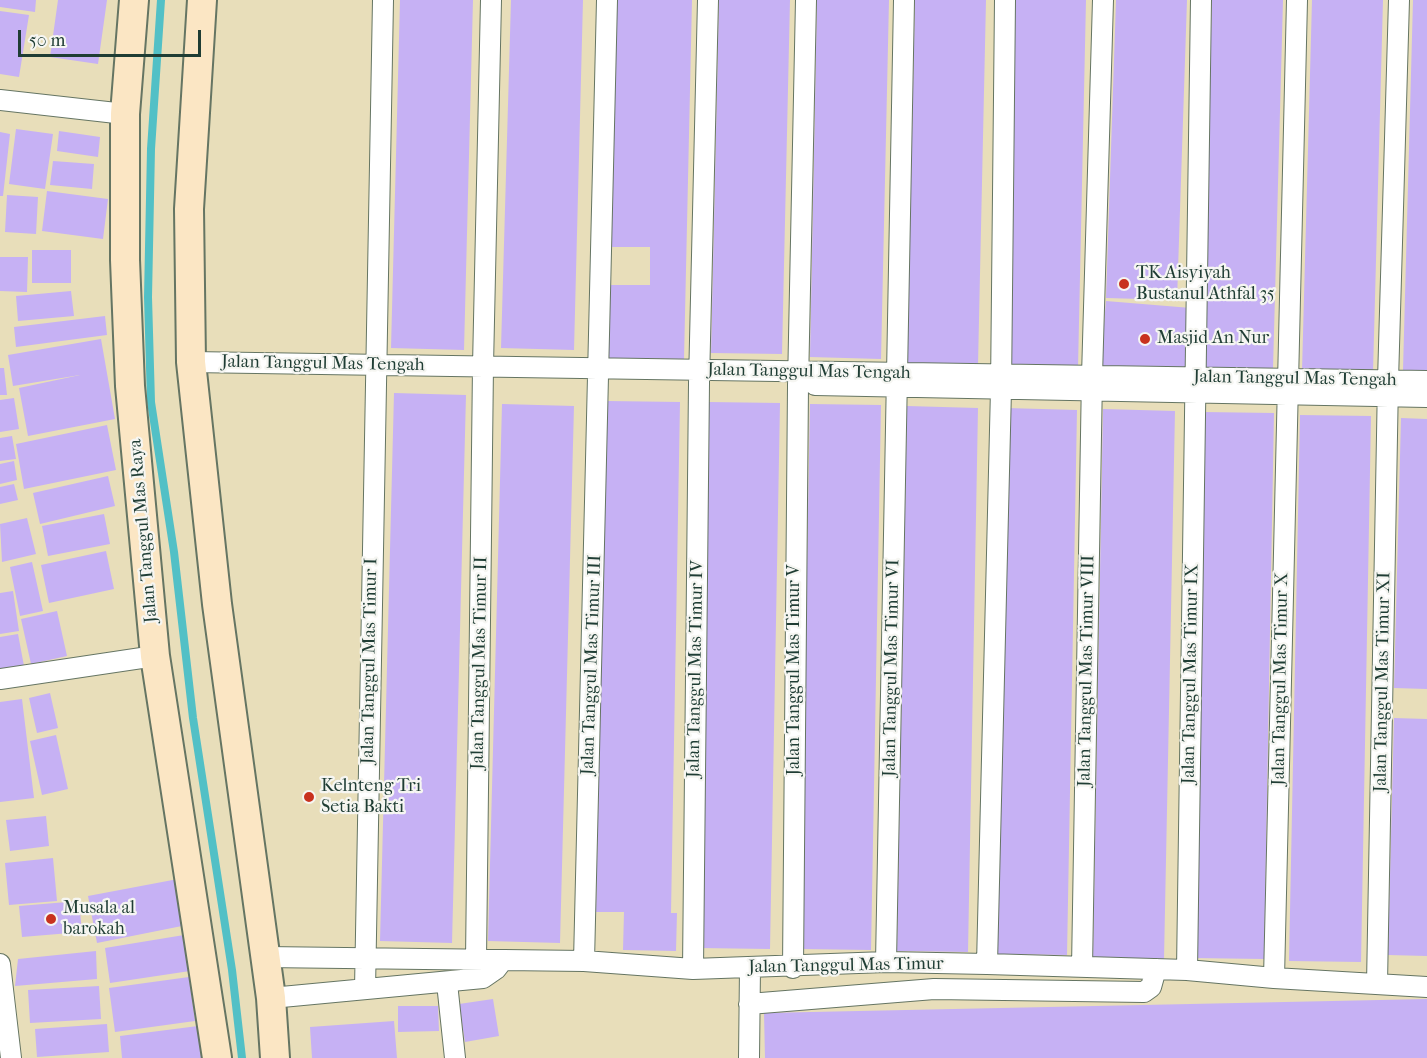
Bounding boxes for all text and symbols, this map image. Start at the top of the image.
scale bar [21,18,204,56]
text: 50 m [29,30,65,51]
place label: TK Aisyiyah Bustanul Athfal 35 [1136,263,1275,306]
marker: TK Aisyiyah Bustanul Athfal 35 [1117,277,1131,291]
place label: Masjid An Nur [1157,328,1269,350]
marker: Masjid An Nur [1138,332,1152,346]
street label: Jalan Tanggul Mas Tengah [221,351,425,377]
street label: Jalan Tanggul Mas Tengah [707,359,911,385]
street label: Jalan Tanggul Mas Tengah [1193,366,1397,392]
street label: Jalan Tanggul Mas Raya [125,438,163,624]
street label: Jalan Tanggul Mas Timur III [577,555,607,775]
street label: Jalan Tanggul Mas Timur VIII [1074,555,1100,787]
street label: Jalan Tanggul Mas Timur II [467,556,493,770]
street label: Jalan Tanggul Mas Timur I [357,558,383,764]
street label: Jalan Tanggul Mas Timur VI [879,559,905,777]
street label: Jalan Tanggul Mas Timur IV [683,560,709,778]
street label: Jalan Tanggul Mas Timur IX [1178,564,1204,784]
street label: Jalan Tanggul Mas Timur V [784,565,806,775]
street label: Jalan Tanggul Mas Timur X [1268,572,1294,786]
street label: Jalan Tanggul Mas Timur XI [1370,572,1396,792]
place label: Kelnteng Tri Setia Bakti [321,776,421,818]
marker: Kelnteng Tri Setia Bakti [302,790,316,804]
place label: Musala al barokah [63,898,135,940]
marker: Musala al barokah [44,912,58,926]
street label: Jalan Tanggul Mas Timur [748,953,944,979]

